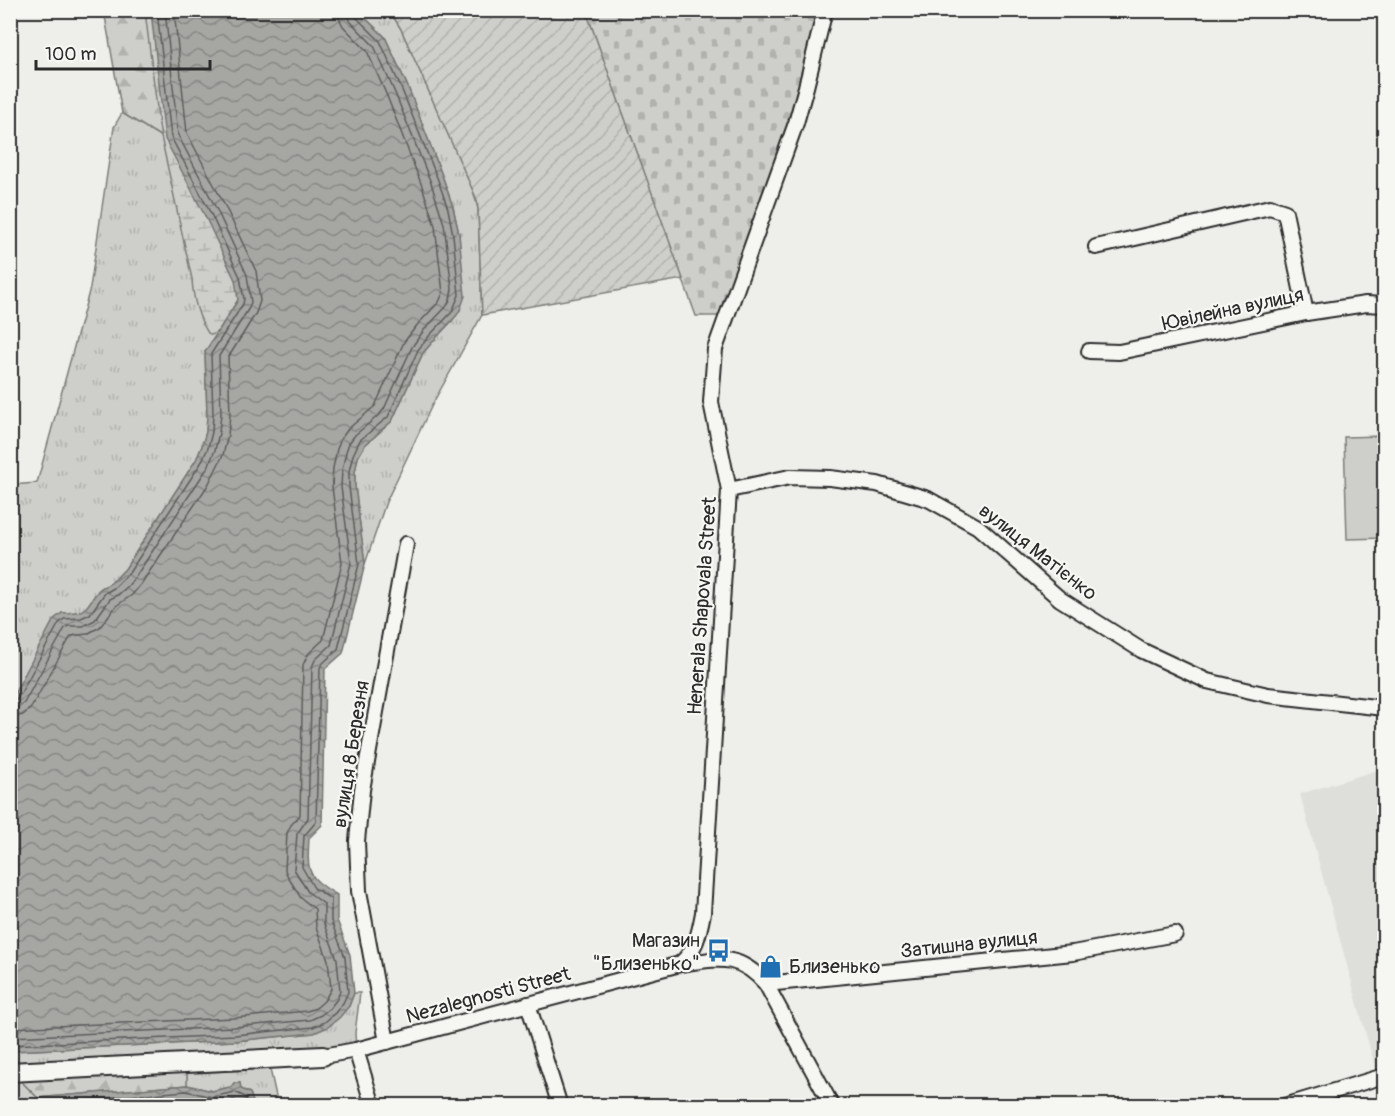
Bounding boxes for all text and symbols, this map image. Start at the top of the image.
scale bar [36,33,210,71]
text: 100 m [45,43,97,66]
street label: Ювілейна вулиця [1160,282,1306,336]
street label: Henerala Shapovala Street [682,495,722,716]
street label: вулиця Матієнко [974,498,1102,606]
street label: вулиця 8 Березня [327,679,375,829]
street label: Затишна вулиця [899,924,1039,964]
place label: Магазин "Близенько" [593,928,700,976]
bus stop icon: Магазин "Близенько" [705,938,731,964]
shop icon: Близенько [758,953,784,979]
place label: Близенько [789,954,880,979]
street label: Nezalegnosti Street [403,961,574,1029]

